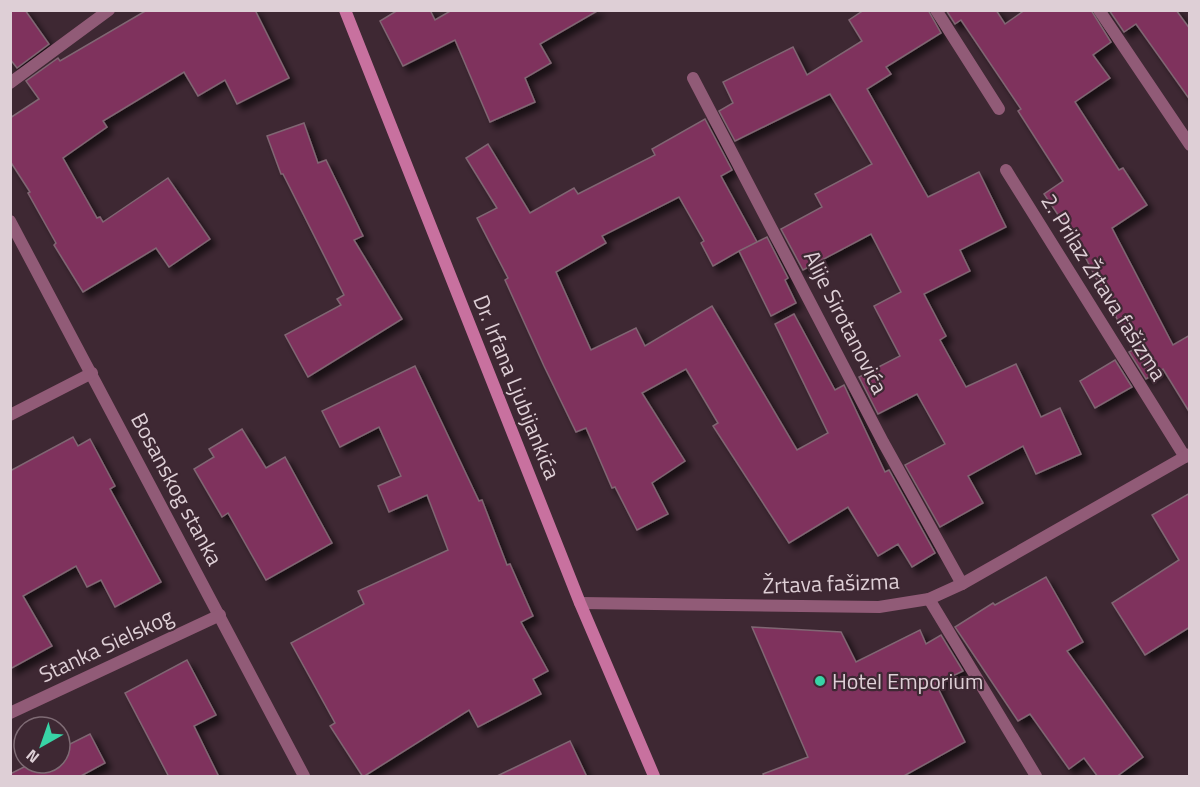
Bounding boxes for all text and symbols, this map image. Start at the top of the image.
street label: 2. Prilaz Žrtava fašizma [1033,187,1175,387]
street label: Alije Sirotanovića [795,244,897,400]
street label: Dr. Irfana Ljubijankića [464,290,570,484]
street label: Bosanskog stanka [122,407,232,571]
street label: Žrtava fašizma [762,564,900,602]
street label: Stanka Sielskog [33,599,179,691]
place label: Hotel Emporium [832,664,983,698]
marker: Hotel Emporium [813,674,827,688]
north arrow [12,715,72,775]
text: N [20,744,44,769]

